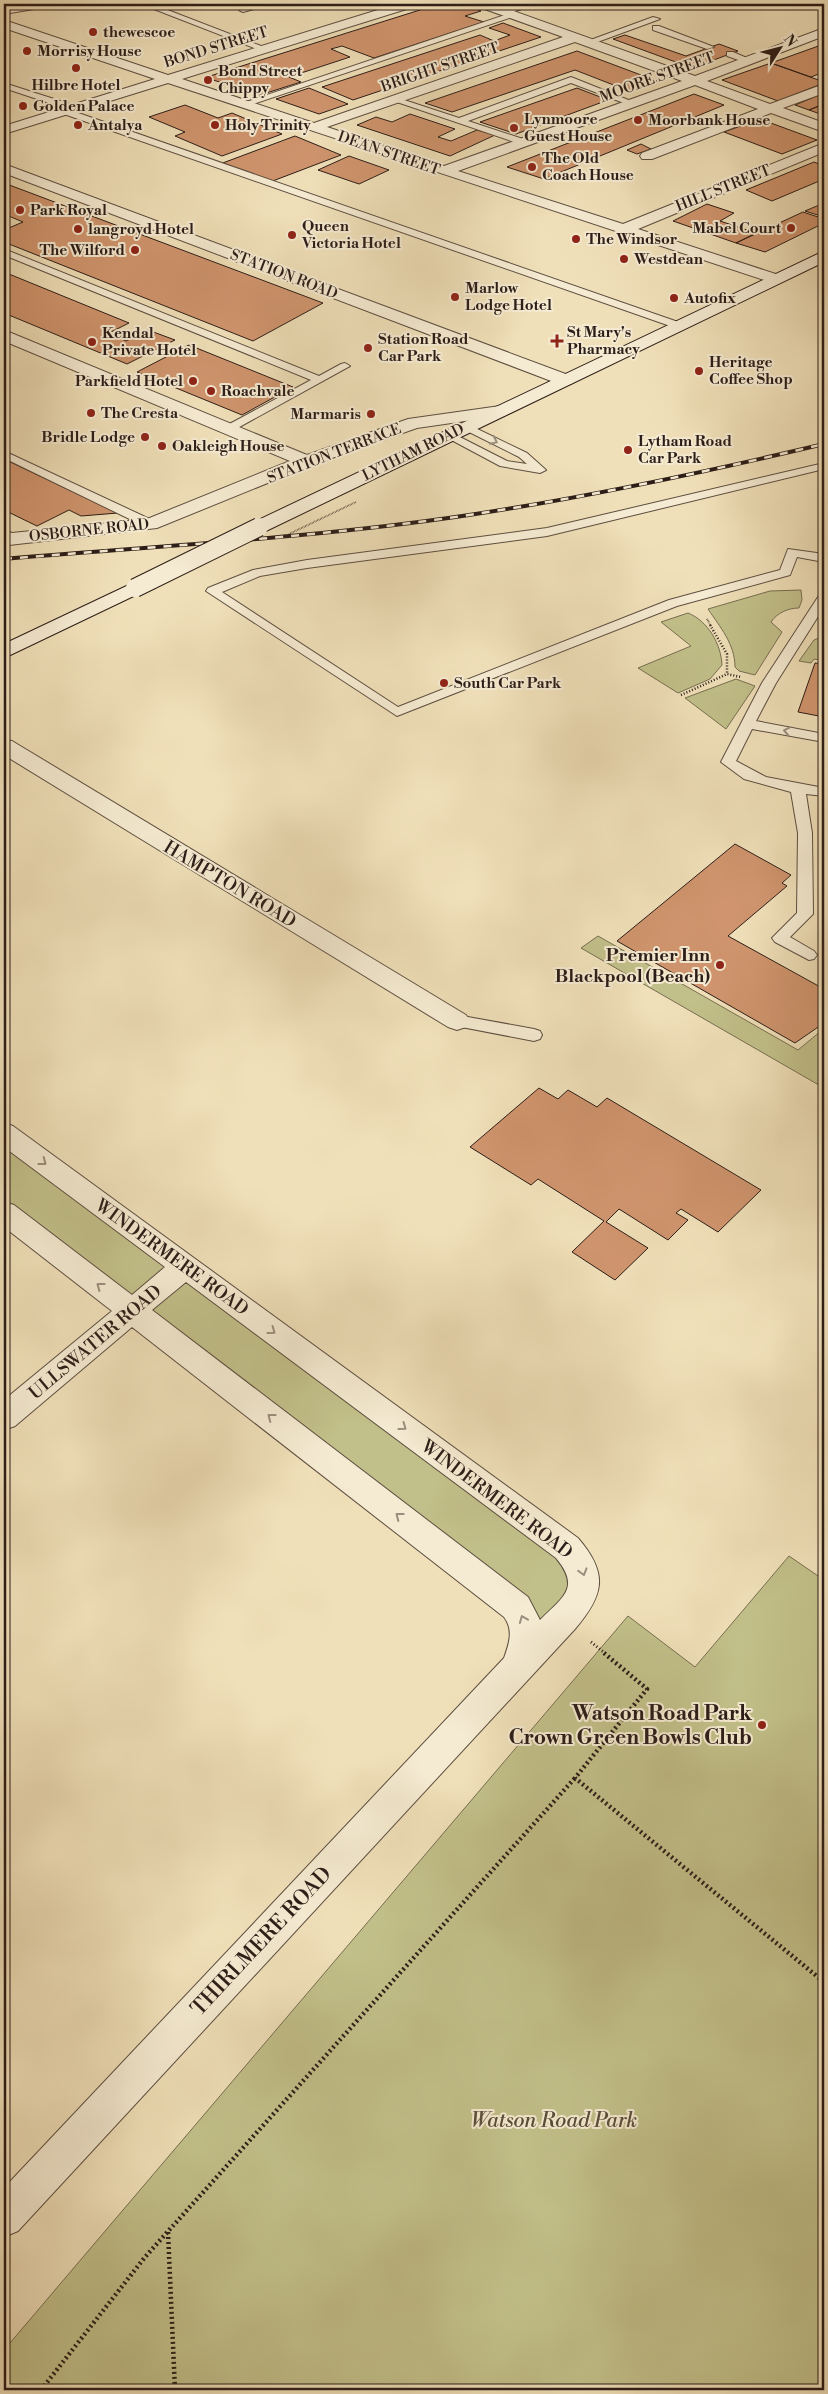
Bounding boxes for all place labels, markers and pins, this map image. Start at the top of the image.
place label: thewescoe [103,23,175,42]
marker: thewescoe [87,26,99,38]
place label: Morrisy House [37,42,142,61]
marker: Morrisy House [21,45,33,57]
marker: Hilbre Hotel [70,62,82,74]
place label: Bond Street Chippy [218,62,303,98]
marker: Bond Street Chippy [202,74,214,86]
place label: Hilbre Hotel [32,76,121,95]
place label: Golden Palace [33,97,135,116]
marker: Golden Palace [17,100,29,112]
place label: Lynmoore Guest House [524,110,612,146]
place label: Moorbank House [648,111,770,130]
marker: Moorbank House [632,114,644,126]
place label: Antalya [87,116,143,135]
place label: Holy Trinity [225,116,311,135]
marker: Antalya [72,119,84,131]
marker: Holy Trinity [209,119,221,131]
marker: Lynmoore Guest House [508,122,520,134]
place label: The Old Coach House [542,149,634,185]
marker: The Old Coach House [526,161,538,173]
place label: Park Royal [30,201,107,220]
marker: Park Royal [14,204,26,216]
place label: Queen Victoria Hotel [301,217,401,253]
place label: Mabel Court [692,219,782,238]
place label: langroyd Hotel [88,220,194,239]
marker: Mabel Court [785,222,797,234]
marker: langroyd Hotel [72,223,84,235]
marker: Queen Victoria Hotel [286,229,298,241]
place label: The Windsor [586,230,678,249]
marker: The Windsor [570,233,582,245]
place label: The Wilford [39,241,126,260]
marker: The Wilford [129,244,141,256]
place label: Westdean [633,250,704,269]
marker: Westdean [618,253,630,265]
place label: Marlow Lodge Hotel [465,279,552,315]
place label: Autofix [683,289,736,308]
marker: Marlow Lodge Hotel [449,291,461,303]
marker: Autofix [668,292,680,304]
place label: St Mary's Pharmacy [567,323,640,359]
place label: Kendal Private Hotel [102,324,196,360]
place label: Station Road Car Park [378,330,469,366]
marker: St Mary's Pharmacy [551,335,563,347]
marker: Kendal Private Hotel [86,336,98,348]
marker: Station Road Car Park [362,342,374,354]
place label: Heritage Coffee Shop [709,353,793,389]
marker: Heritage Coffee Shop [693,365,705,377]
place label: Parkfield Hotel [75,372,183,391]
marker: Parkfield Hotel [187,375,199,387]
place label: Roachvale [221,382,295,401]
marker: Roachvale [205,385,217,397]
place label: The Cresta [101,404,179,423]
place label: Marmaris [290,405,361,424]
marker: The Cresta [85,407,97,419]
marker: Marmaris [365,408,377,420]
place label: Bridle Lodge [41,428,135,447]
marker: Bridle Lodge [139,431,151,443]
place label: Lytham Road Car Park [638,432,733,468]
place label: Oakleigh House [172,437,285,456]
marker: Oakleigh House [156,440,168,452]
marker: Lytham Road Car Park [622,444,634,456]
place label: South Car Park [454,674,562,693]
marker: South Car Park [438,677,450,689]
place label: Premier Inn Blackpool (Beach) [555,944,710,988]
marker: Premier Inn Blackpool (Beach) [714,959,726,971]
place label: Watson Road Park Crown Green Bowls Club [508,1701,753,1751]
marker: Watson Road Park Crown Green Bowls Club [756,1719,768,1731]

